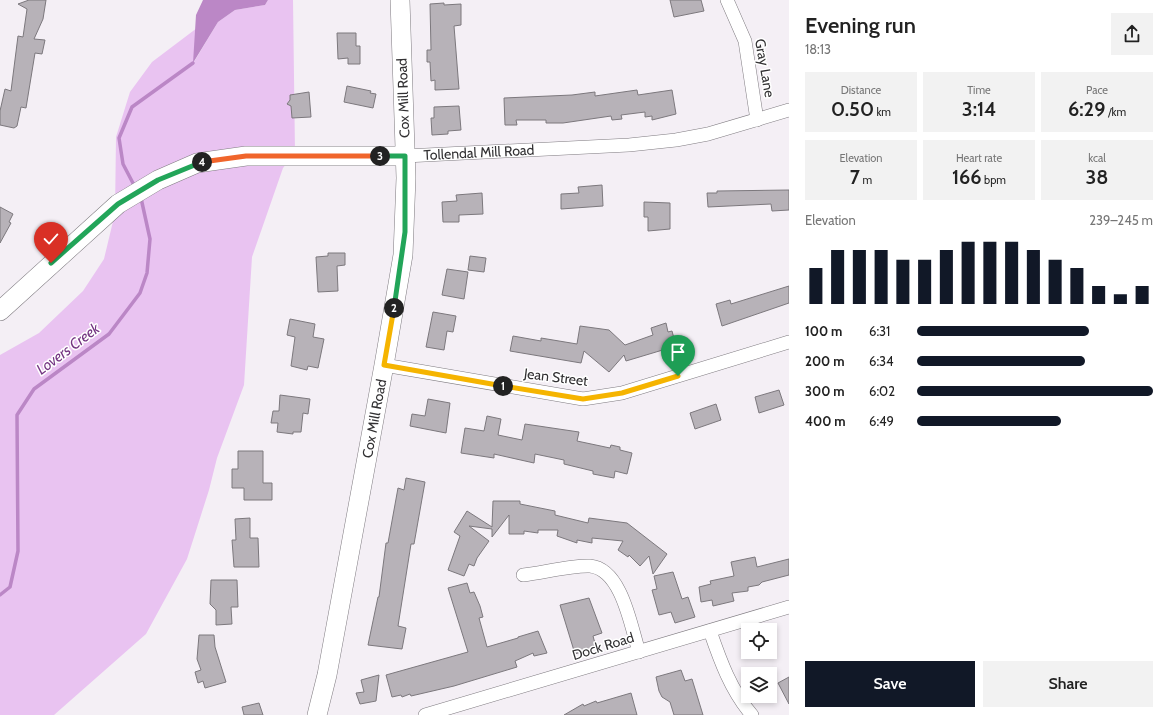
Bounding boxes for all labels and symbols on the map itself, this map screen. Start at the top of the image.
street label: Gray Lane [751,37,779,99]
street label: Cox Mill Road [393,58,413,138]
street label: Tollendal Mill Road [423,141,535,164]
pin: 3 [370,146,390,166]
pin: 4 [192,152,212,172]
pin [34,222,68,263]
pin: 2 [384,298,404,318]
water label: Lovers Creek [33,319,104,379]
pin [661,335,695,376]
street label: Jean Street [522,364,589,390]
pin: 1 [493,376,513,396]
street label: Cox Mill Road [358,378,390,460]
street label: Dock Road [570,628,636,664]

